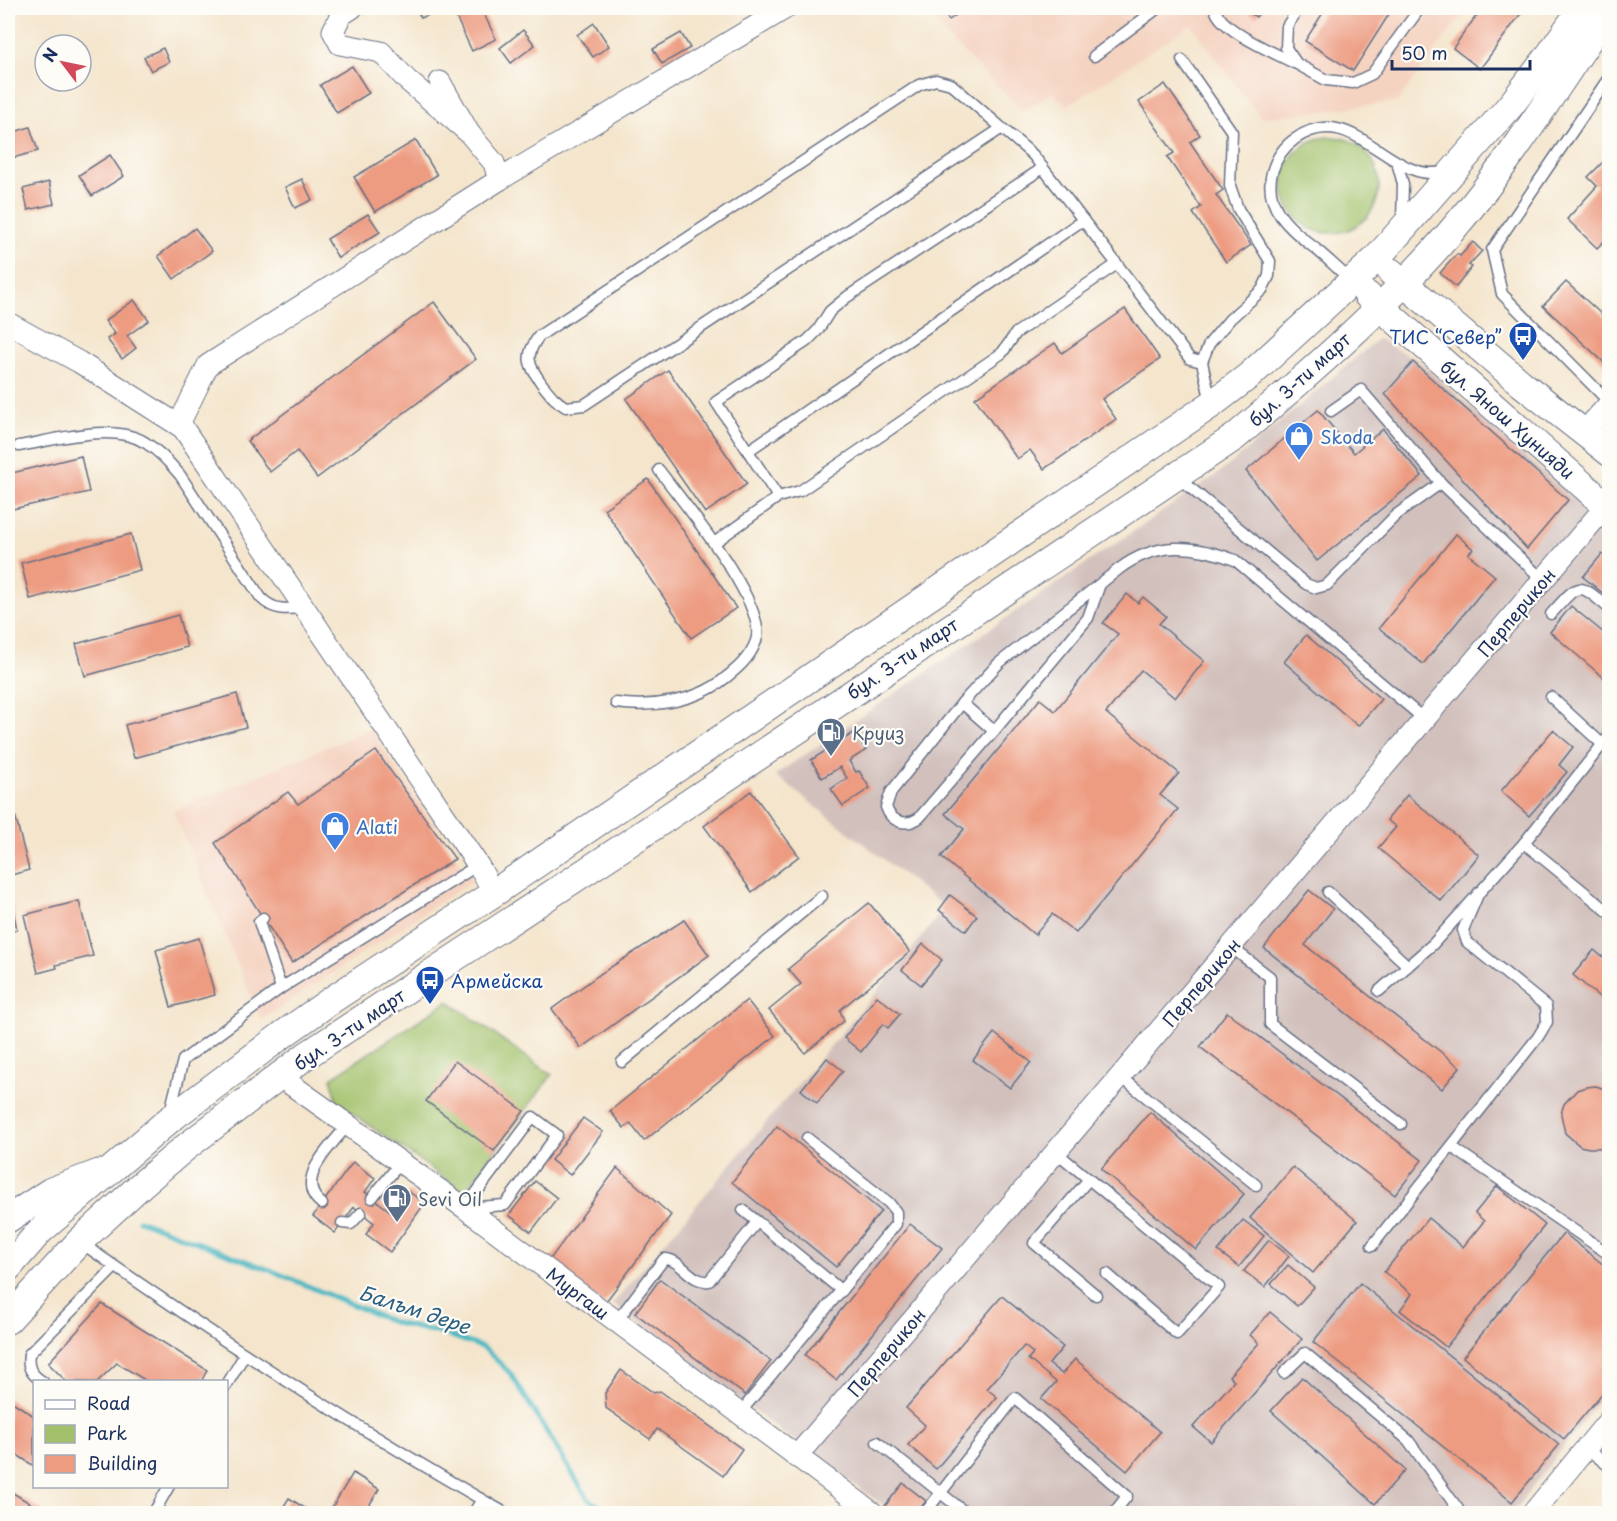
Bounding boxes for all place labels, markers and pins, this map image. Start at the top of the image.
bus stop icon: ТИС “Север” [1507,320,1539,362]
place label: ТИС “Север” [1389,323,1502,350]
shop icon: Skoda [1283,420,1315,462]
place label: Skoda [1320,423,1374,450]
fuel station icon: Круиз [815,716,847,758]
place label: Круиз [852,719,904,746]
shop icon: Alati [319,810,351,852]
place label: Alati [356,813,398,840]
bus stop icon: Армейска [414,964,446,1006]
place label: Армейска [451,967,543,994]
fuel station icon: Sevi Oil [381,1182,413,1224]
place label: Sevi Oil [418,1185,482,1212]

